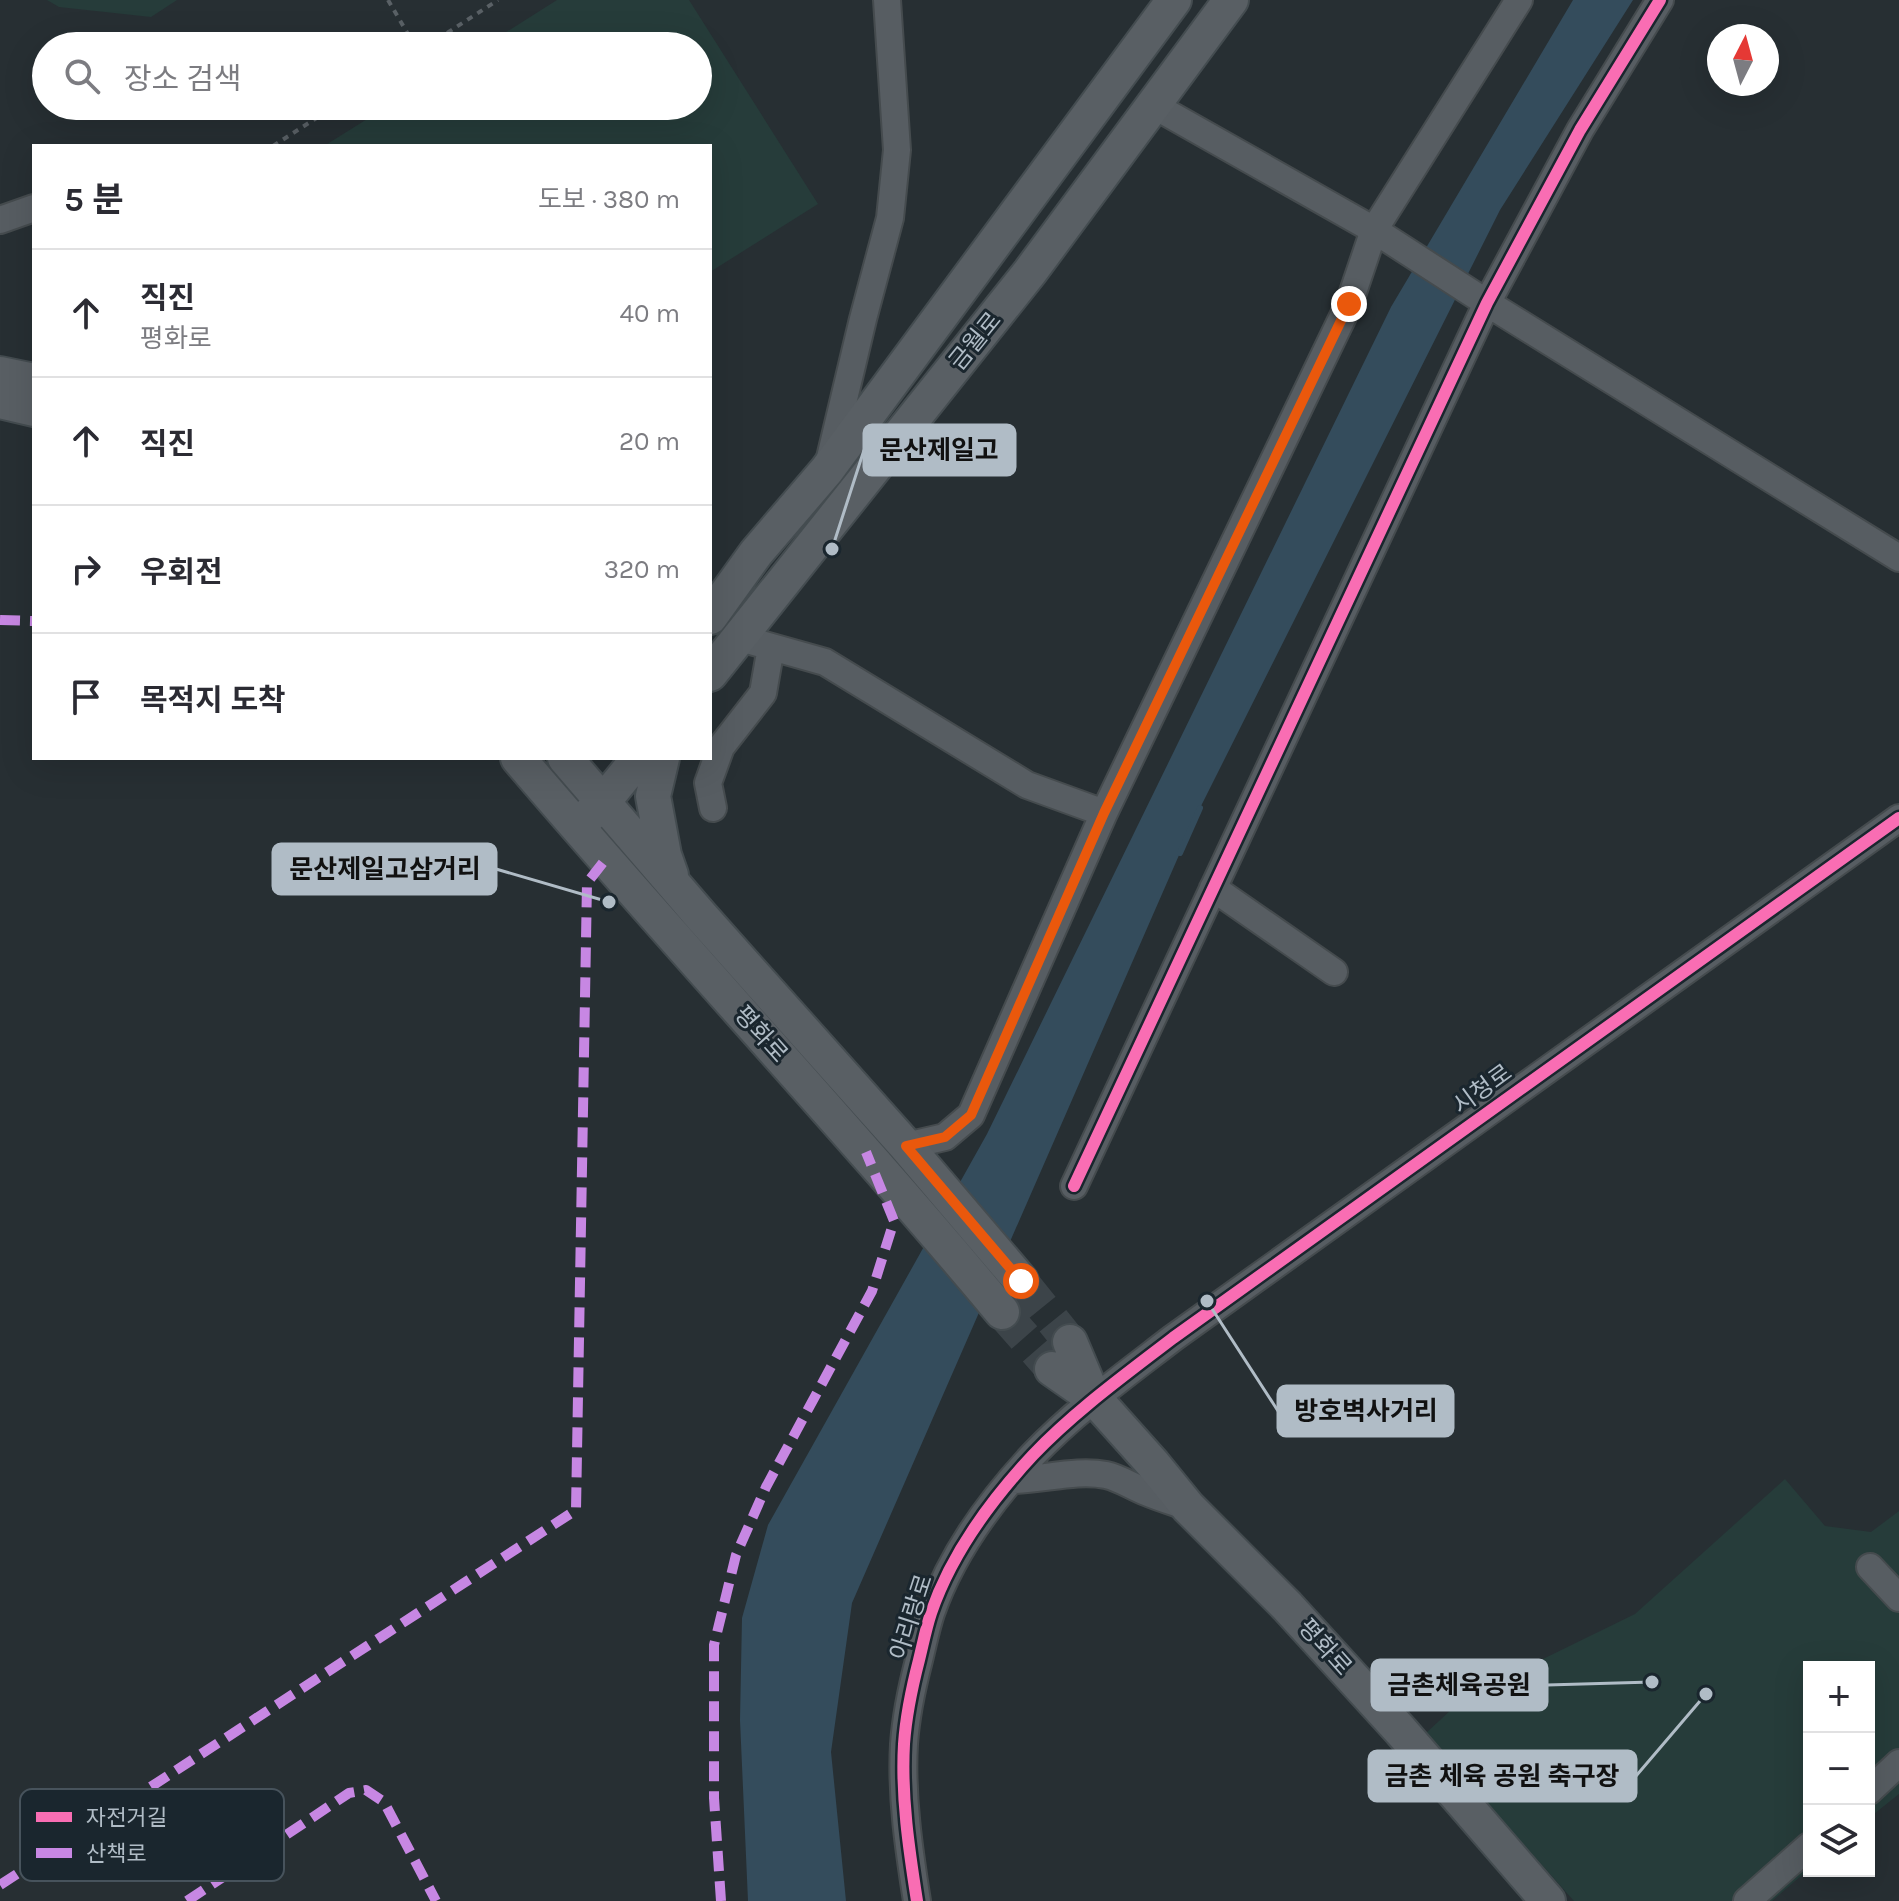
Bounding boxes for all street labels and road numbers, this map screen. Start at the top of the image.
street label: 금월로 [943,306,1007,376]
street label: 평화로 [728,1000,794,1068]
street label: 시청로 [1447,1058,1517,1120]
street label: 아리랑로 [884,1571,938,1663]
street label: 평화로 [1292,1613,1358,1681]

